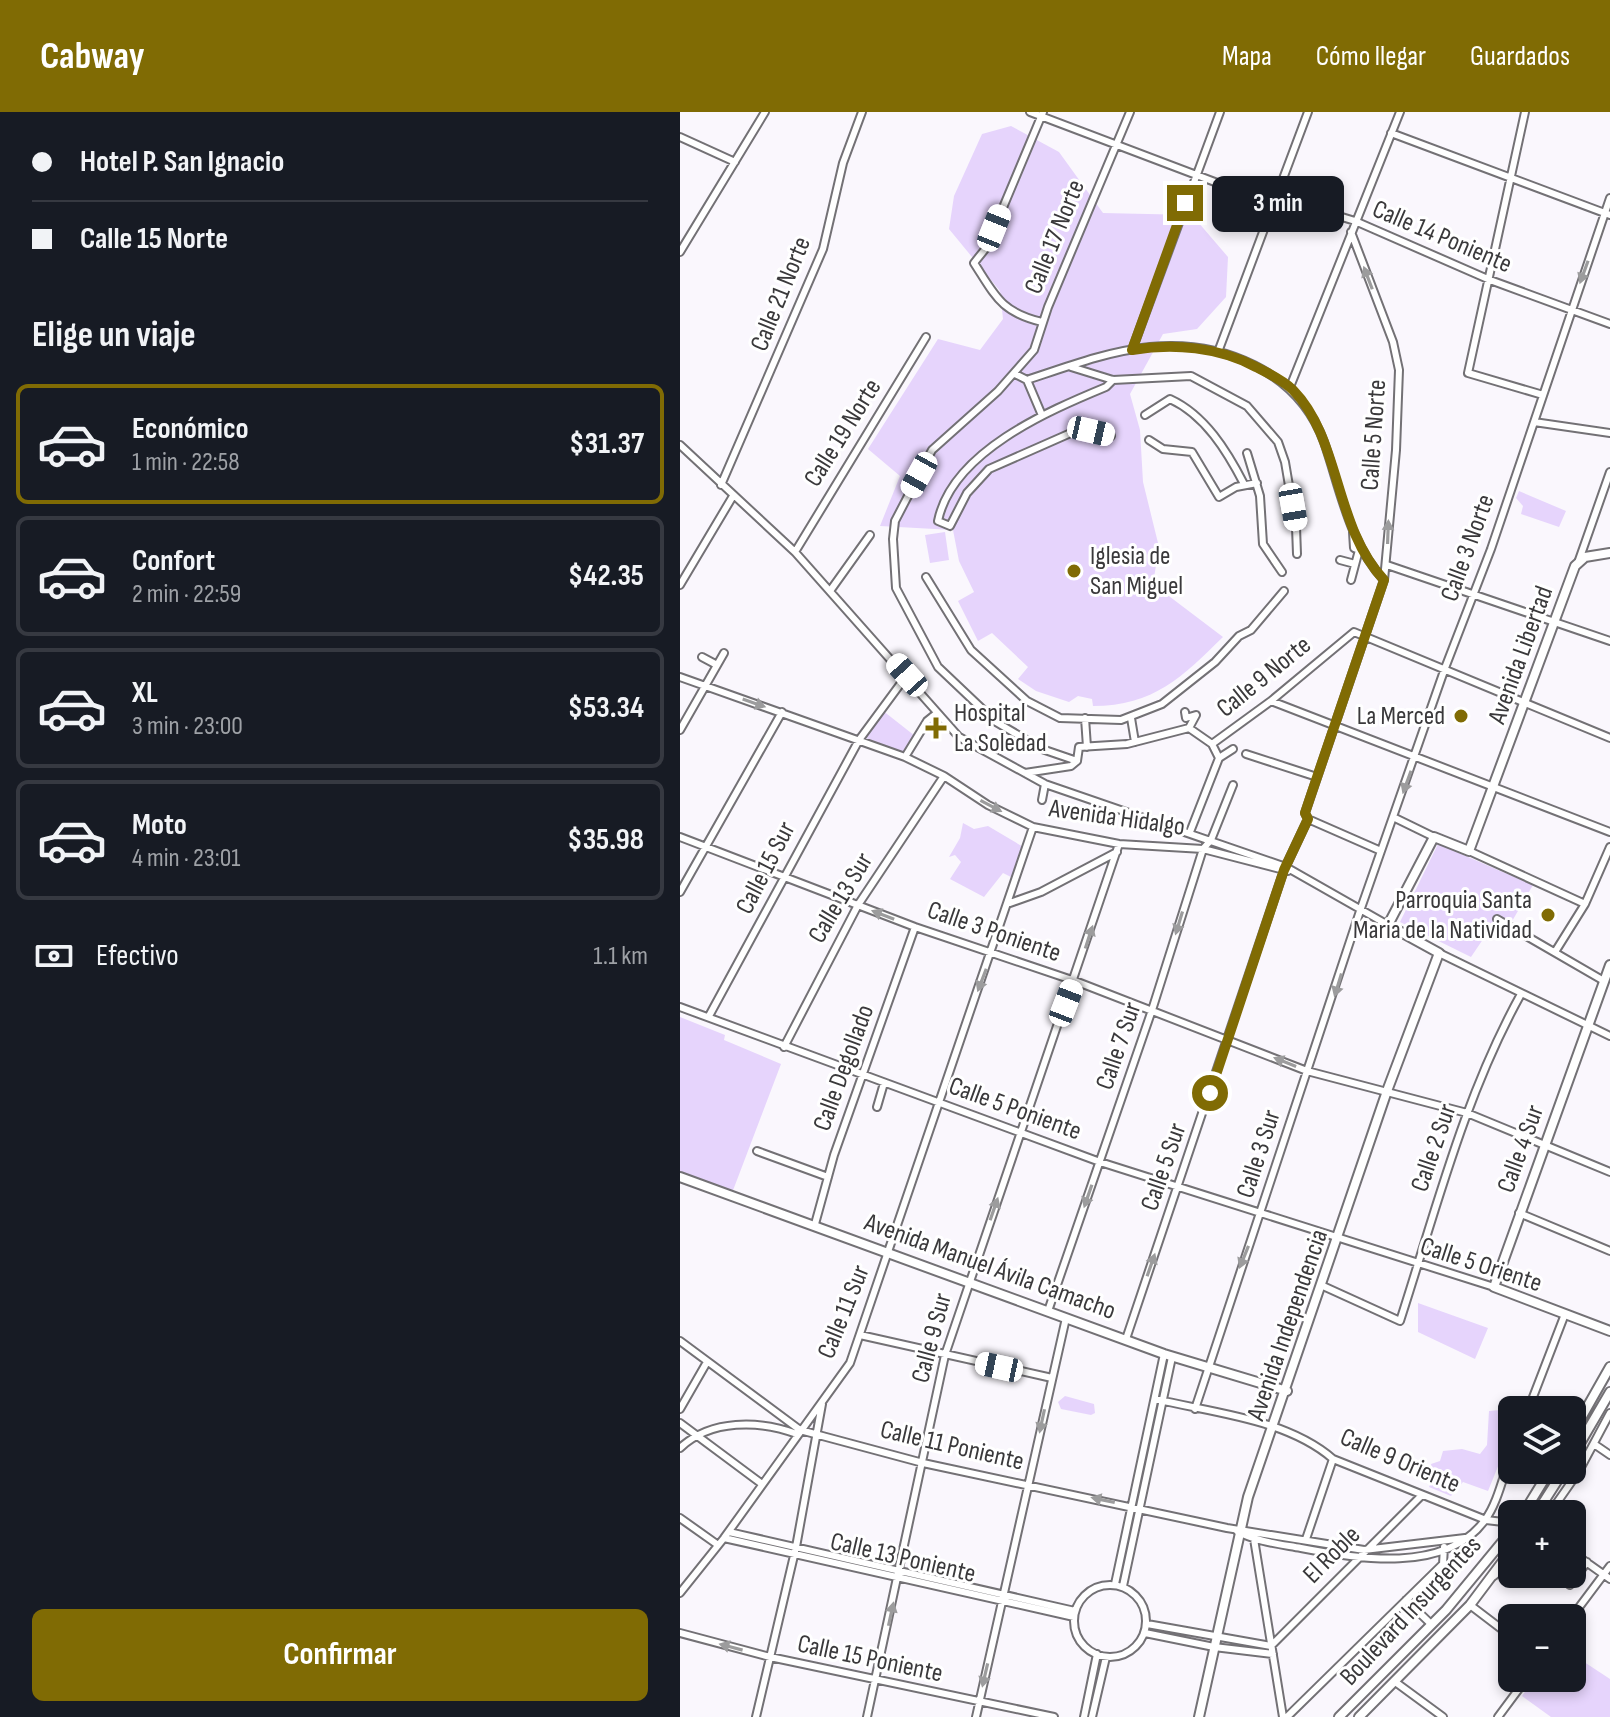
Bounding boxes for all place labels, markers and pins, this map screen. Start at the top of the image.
place label: Iglesia de San Miguel [1090,541,1183,602]
marker: Iglesia de San Miguel [1065,562,1083,580]
place label: Hospital La Soledad [954,698,1047,759]
place label: La Merced [1357,701,1445,732]
marker: La Merced [1452,707,1470,725]
marker: Hospital La Soledad [925,717,947,739]
place label: Parroquia Santa Maria de la Natividad [1353,885,1532,946]
marker: Parroquia Santa Maria de la Natividad [1539,906,1557,924]

